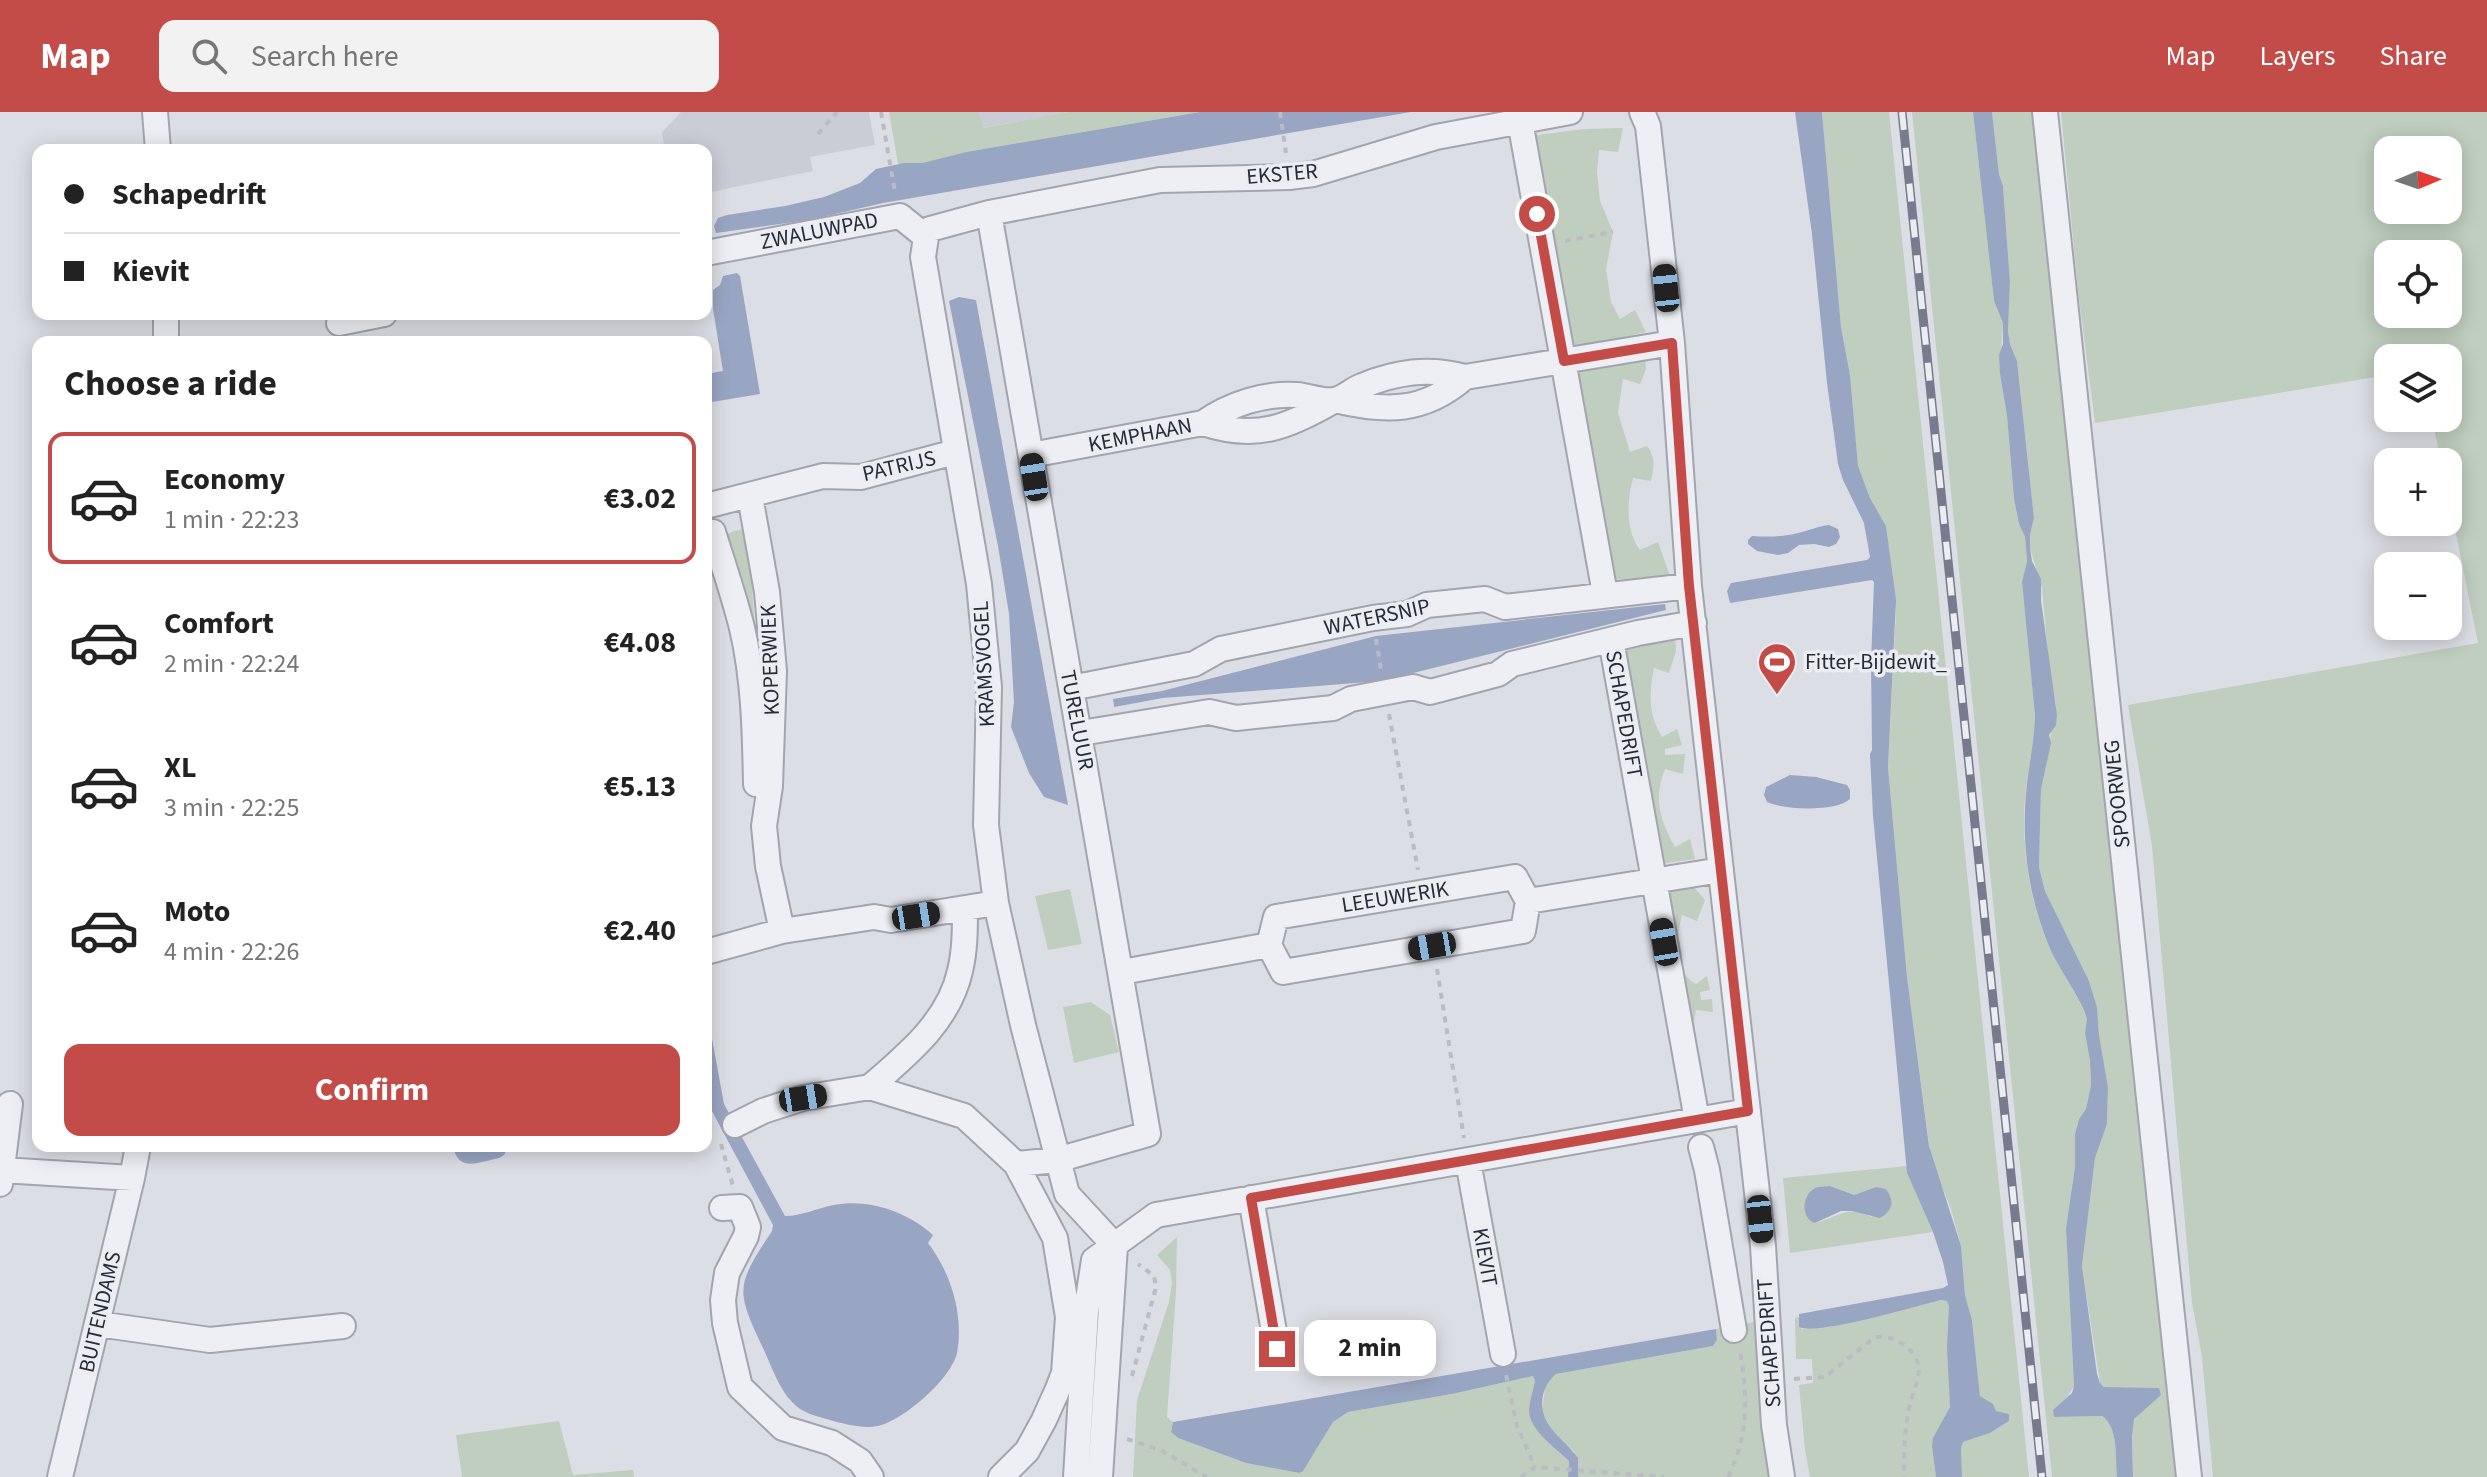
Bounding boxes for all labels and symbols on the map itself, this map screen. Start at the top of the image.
north arrow [2374,136,2462,224]
street label: EKSTER [1245,155,1319,193]
route start [1519,196,1555,232]
street label: ZWALUWPAD [757,204,881,258]
car [1652,263,1680,313]
street label: KEMPHAAN [1085,409,1195,461]
street label: PATRIJS [859,442,939,490]
car [1018,451,1050,503]
street label: WATERSNIP [1321,590,1433,644]
street label: KRAMSVOGEL [965,600,1003,728]
street label: KOPERWIEK [752,604,788,716]
sports icon: Fitter-Bijdewit_ [1756,641,1798,696]
place label: Fitter-Bijdewit_ [1805,646,1947,678]
street label: SCHAPEDRIFT [1597,648,1651,781]
street label: TURELUUR [1052,667,1102,773]
street label: SPOORWEG [2095,738,2139,850]
street label: LEEUWERIK [1339,873,1451,921]
car [890,900,942,932]
car [1648,916,1680,968]
car [1406,930,1458,962]
car [777,1082,829,1114]
car [1746,1194,1774,1244]
street label: KIEVIT [1464,1225,1506,1289]
street label: BUITENDAMS [71,1248,129,1376]
street label: SCHAPEDRIFT [1749,1277,1789,1409]
callout: 2 min [1305,1321,1437,1377]
route end [1259,1331,1295,1367]

